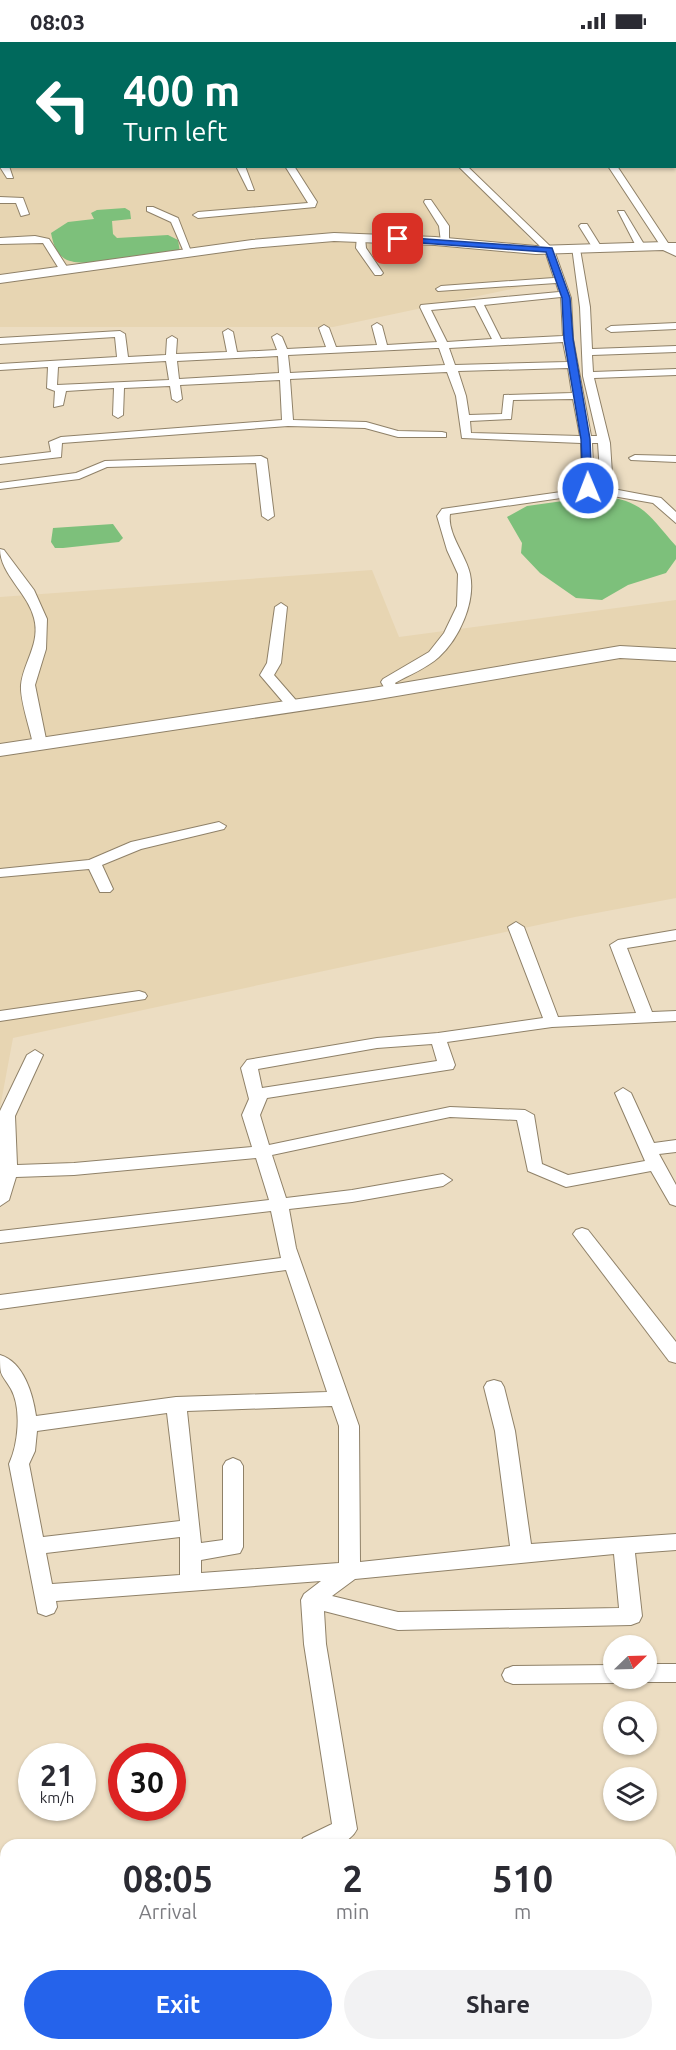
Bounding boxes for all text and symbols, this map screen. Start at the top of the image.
text: 08:03 [30,9,85,34]
icon: left [24,66,102,144]
text: 400 m [123,67,240,114]
text: Turn left [123,116,227,146]
pin [372,213,423,264]
icon: arrive [381,222,414,255]
position arrow [556,456,620,520]
north arrow [603,1635,657,1689]
map controls [603,1635,657,1821]
button: search [603,1701,657,1755]
speed limit sign: 30 [108,1743,186,1821]
text: 21 [40,1758,74,1792]
button: layers [603,1767,657,1821]
text: km/h [40,1789,74,1806]
text: 08:05 [123,1858,213,1899]
text: 2 [342,1858,363,1899]
text: 510 [492,1858,553,1899]
text: Arrival [139,1900,197,1923]
text: min [336,1900,369,1923]
text: m [514,1900,531,1923]
button: Exit [24,1970,332,2039]
button: Share [344,1970,652,2039]

